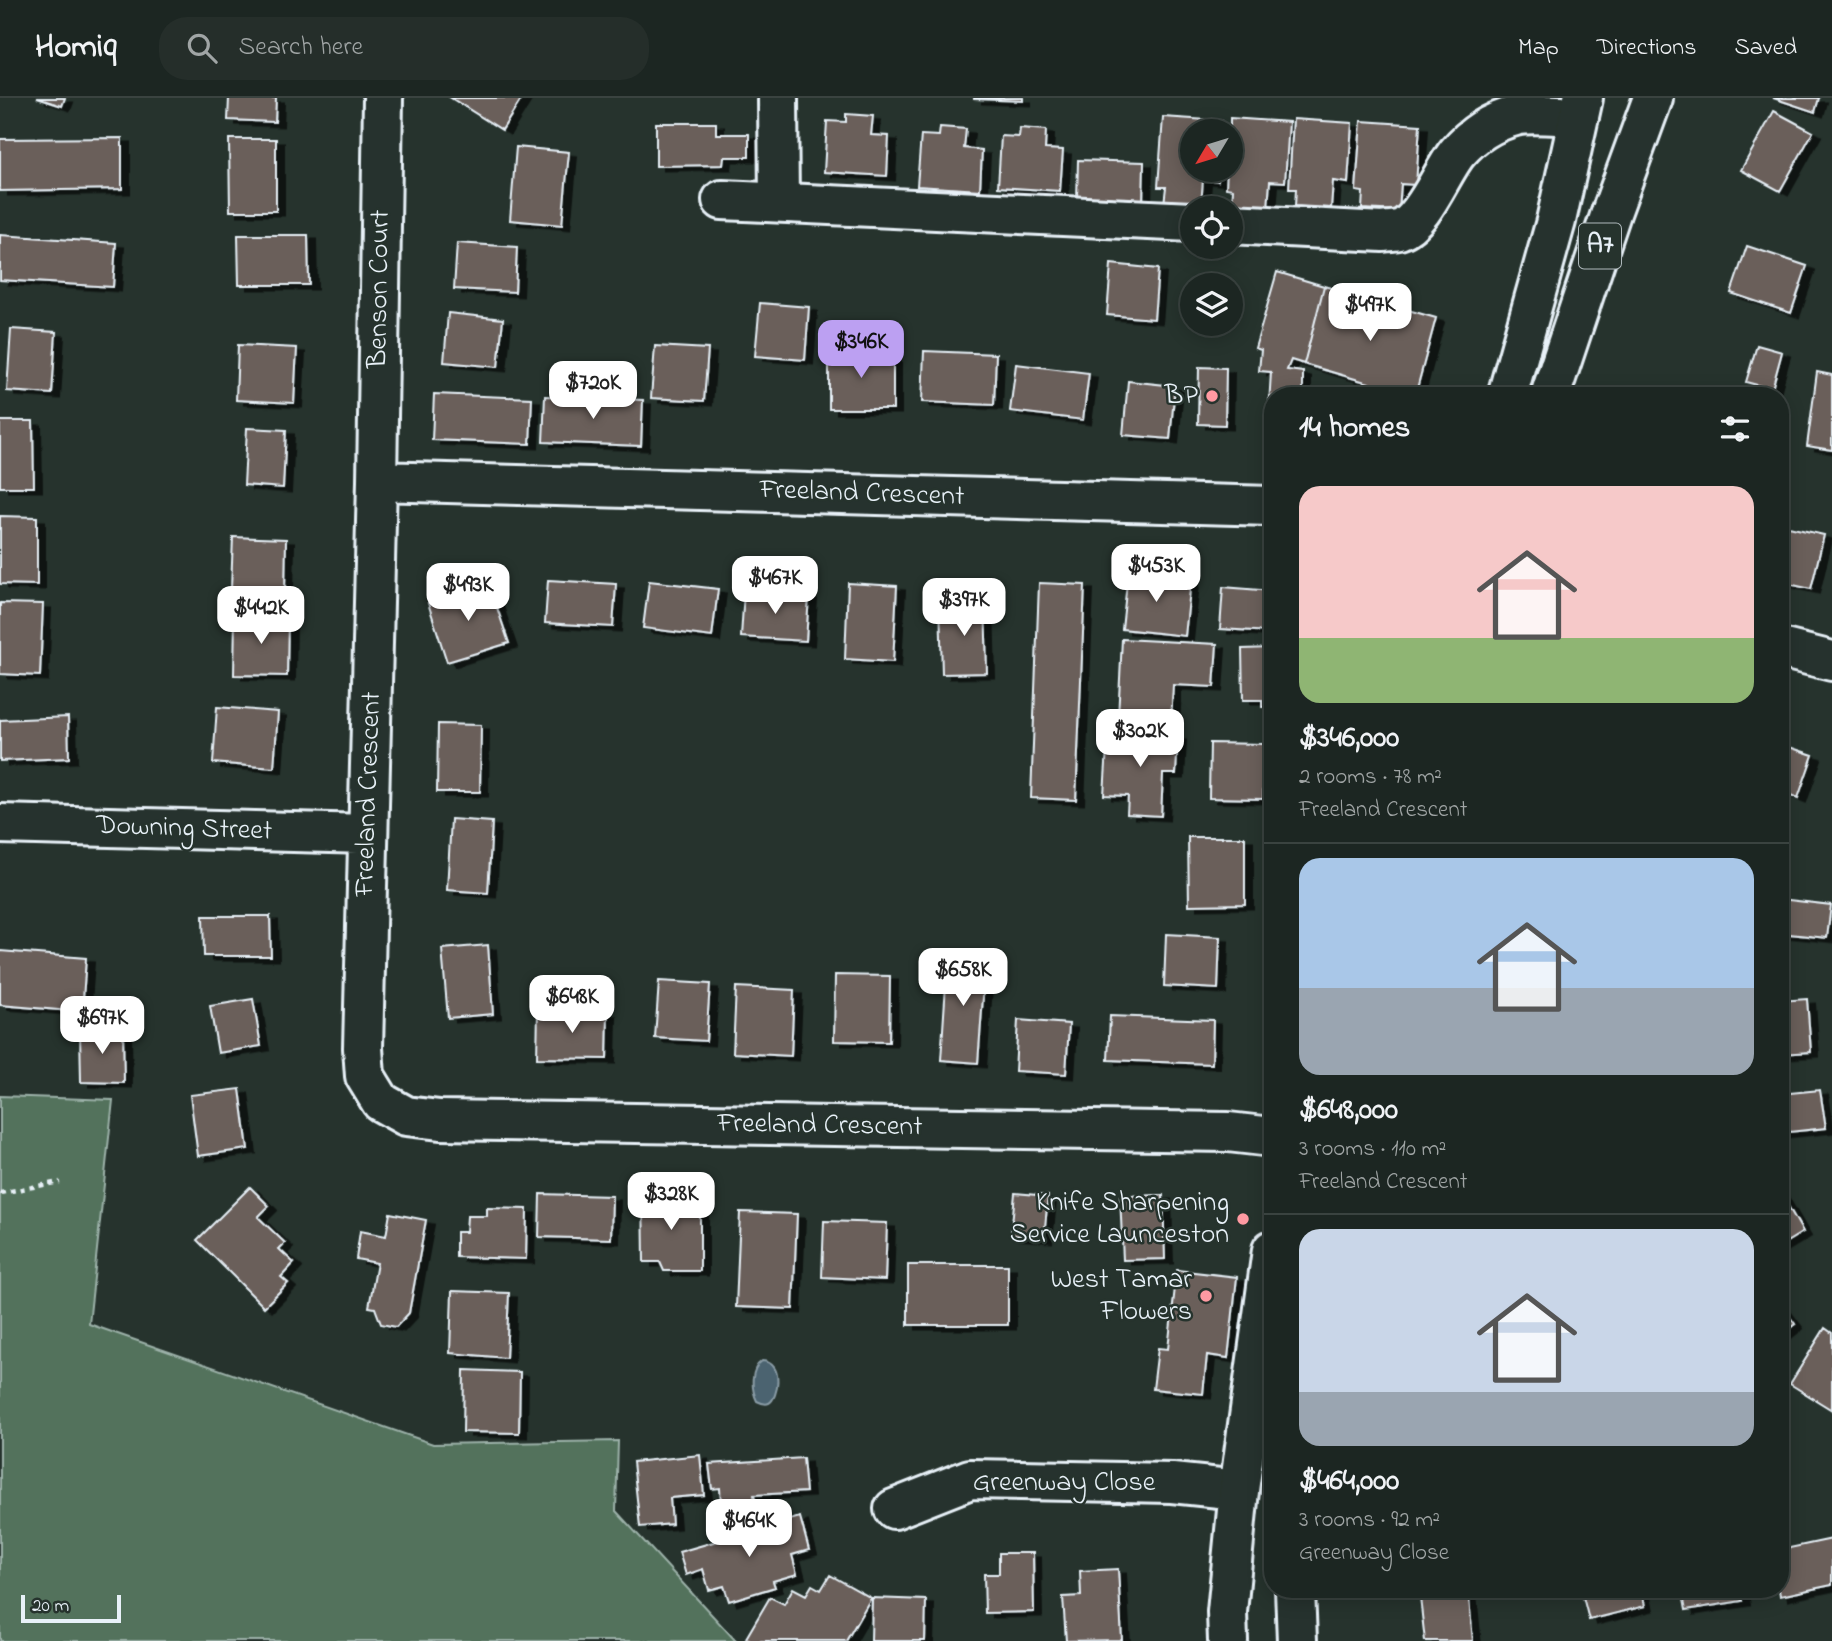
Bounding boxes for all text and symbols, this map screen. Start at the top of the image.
search box [159,17,649,80]
text: Homiq [35,24,117,72]
icon: search [183,29,221,67]
text: Search here [239,29,363,67]
text: Map [1518,31,1559,66]
text: Directions [1597,31,1696,66]
text: Saved [1734,31,1797,66]
north arrow [1180,119,1242,182]
map controls [1180,119,1243,336]
button: locate [1180,196,1243,259]
street label: Benson Court [358,209,402,370]
road number: A7 [1579,223,1621,268]
button: layers [1180,273,1243,336]
pin: $497K [1321,284,1419,343]
text: $497K [1345,289,1395,322]
pin: $346K [812,320,910,380]
text: $346K [834,326,888,359]
pin: $720K [544,362,642,421]
text: $720K [565,367,621,400]
place label: BP [1164,376,1198,417]
marker: BP [1204,388,1220,404]
text: 14 homes [1299,407,1410,451]
icon: filters [1716,410,1754,448]
street label: Freeland Crescent [758,470,965,518]
icon: home [1464,532,1590,658]
pin: $453K [1107,545,1205,604]
text: $453K [1127,550,1185,583]
pin: $467K [726,556,824,616]
text: $467K [748,562,802,595]
pin: $493K [419,564,517,623]
text: $493K [443,569,493,602]
pin: $397K [915,578,1013,638]
text: $397K [939,584,989,617]
pin: $442K [212,587,310,646]
text: $442K [233,592,289,625]
street label: Freeland Crescent [345,691,393,898]
pin: $302K [1091,710,1189,769]
text: $302K [1112,715,1168,748]
text: $346,000 [1299,717,1399,761]
text: 2 rooms · 78 m² [1299,761,1442,794]
text: Freeland Crescent [1299,794,1467,827]
street label: Downing Street [94,805,273,853]
icon: home [1464,904,1590,1030]
pin: $658K [914,948,1012,1008]
text: $658K [935,954,991,987]
pin: $648K [523,976,621,1035]
text: $648K [545,981,599,1014]
pin: $697K [53,996,151,1056]
text: $697K [76,1002,128,1035]
text: $648,000 [1299,1089,1398,1133]
street label: Freeland Crescent [716,1104,923,1148]
text: 3 rooms · 110 m² [1299,1133,1446,1166]
text: Freeland Crescent [1299,1166,1467,1199]
pin: $328K [622,1172,720,1232]
text: $328K [644,1178,698,1211]
place label: Knife Sharpening Service Launceston [1010,1183,1229,1256]
marker: Knife Sharpening Service Launceston [1235,1211,1251,1227]
place label: West Tamar Flowers [1050,1260,1192,1333]
icon: home [1464,1275,1590,1401]
marker: West Tamar Flowers [1198,1288,1214,1304]
text: $464,000 [1299,1460,1399,1504]
street label: Greenway Close [973,1463,1156,1504]
pin: $464K [700,1500,798,1559]
text: 3 rooms · 92 m² [1299,1504,1440,1537]
text: $464K [722,1505,776,1538]
text: Greenway Close [1299,1537,1449,1570]
scale bar [21,1592,121,1624]
text: 20 m [32,1593,69,1620]

